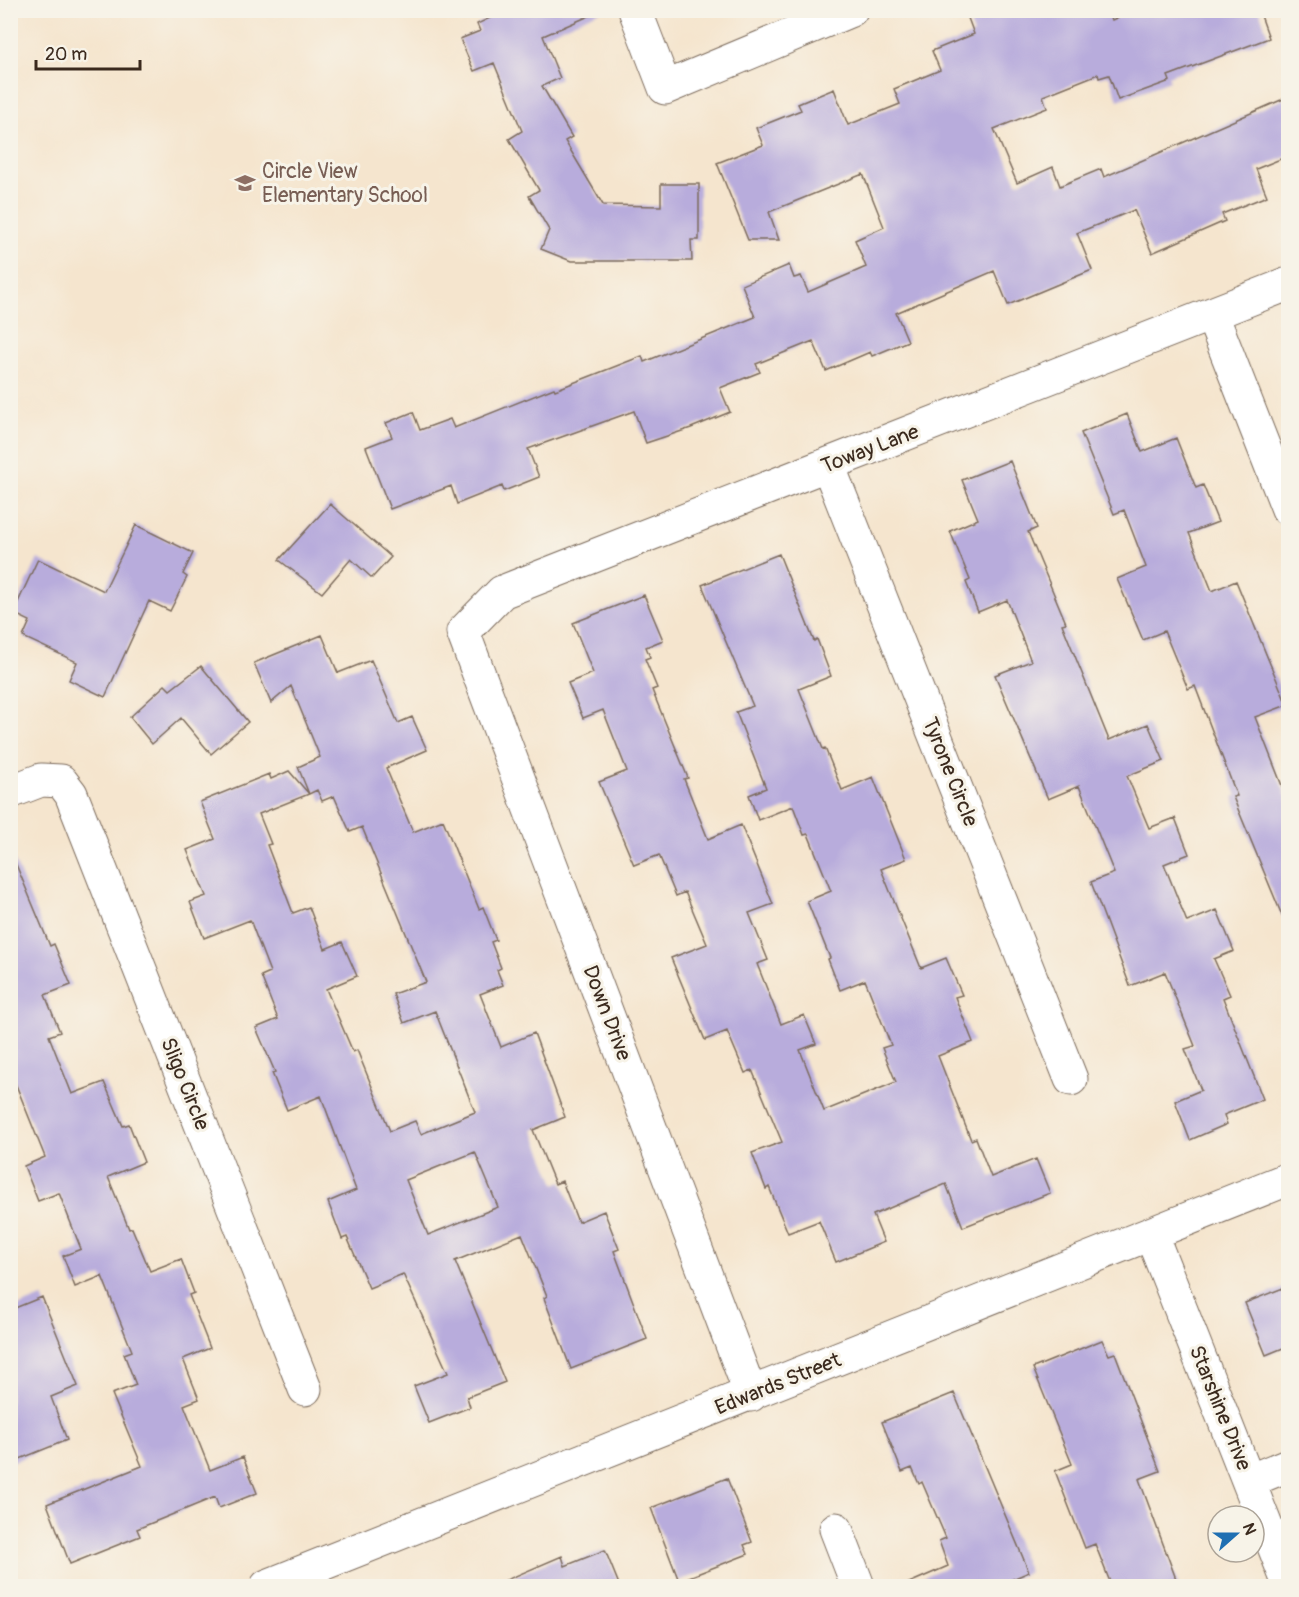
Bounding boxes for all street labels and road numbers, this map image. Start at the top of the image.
street label: Toway Lane [817,418,923,480]
street label: Tyrone Circle [916,714,984,831]
street label: Down Drive [577,962,638,1065]
street label: Sligo Circle [154,1034,216,1135]
street label: Starshine Drive [1183,1341,1258,1475]
street label: Edwards Street [711,1346,845,1422]

